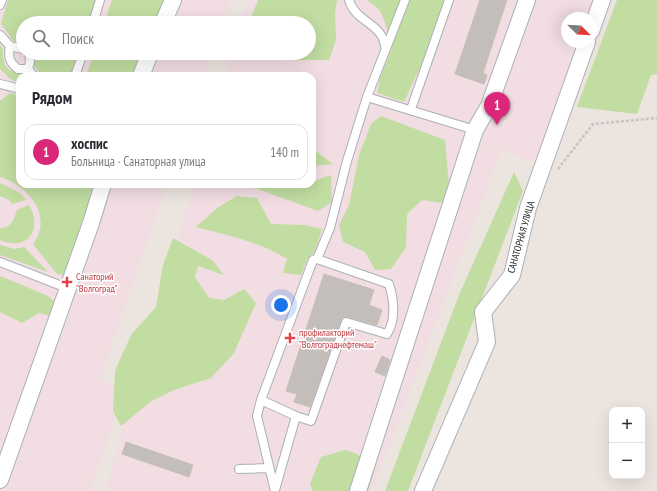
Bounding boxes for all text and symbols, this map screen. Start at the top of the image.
north arrow [561,12,597,48]
search box [16,16,316,60]
icon: search [30,27,52,49]
text: Поиск [62,29,94,48]
text: Рядом [32,87,72,109]
pin: 1 [484,92,510,125]
text: хоспис [71,134,108,153]
text: 1 [43,144,49,161]
text: 140 m [270,144,299,161]
text: Больница · Санаторная улица [71,153,206,170]
street label: САНАТОРНАЯ УЛИЦА [504,199,538,275]
place label: Санаторий "Волгоград" [76,270,118,295]
marker: Санаторий "Волгоград" [61,276,73,288]
your location [271,295,291,315]
place label: профилакторий "Волгограднефтемаш" [299,326,377,351]
marker: профилакторий "Волгограднефтемаш" [284,332,296,344]
map controls [609,407,645,479]
button: + [609,407,645,443]
button: − [609,443,645,479]

